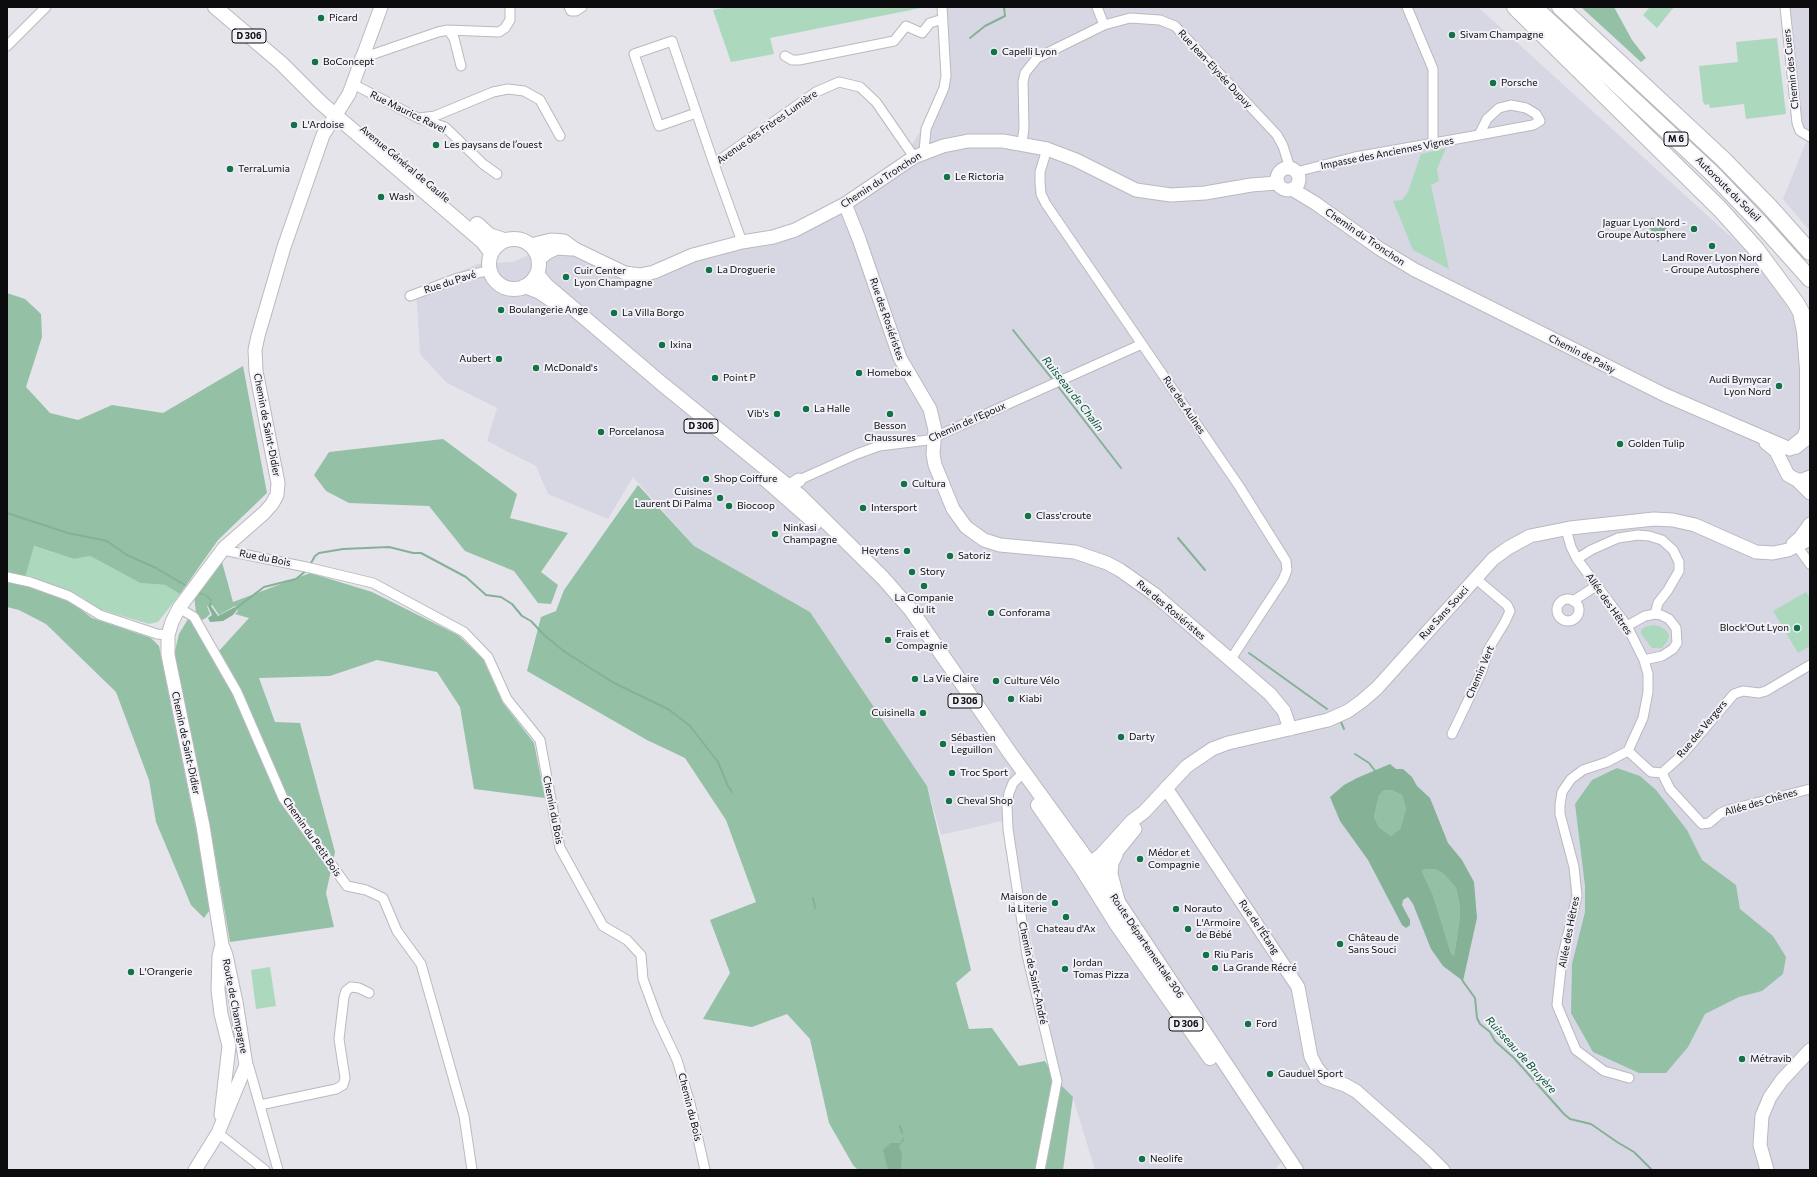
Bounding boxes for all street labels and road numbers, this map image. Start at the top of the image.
street label: Rue Jean-Elysée Dupuy [1175,27,1255,111]
street label: Chemin des Cuers [1781,28,1801,110]
road number: D 306 [232,29,266,43]
street label: Rue Maurice Ravel [368,88,448,136]
street label: Avenue des Frères Lumière [714,88,820,166]
street label: Avenue Général de Gaulle [358,123,452,205]
road number: M 6 [1664,132,1688,146]
street label: Impasse des Anciennes Vignes [1319,134,1455,172]
street label: Chemin du Tronchon [839,149,923,211]
street label: Autoroute du Soleil [1693,154,1763,224]
street label: Chemin du Tronchon [1323,206,1407,268]
street label: Rue du Pavé [422,268,478,296]
street label: Rue des Rosiéristes [867,276,907,362]
street label: Chemin de Paisy [1547,332,1617,376]
street label: Chemin de Saint-Didier [251,372,283,478]
street label: Rue des Aulnes [1160,374,1208,436]
street label: Chemin de l'Epoux [927,400,1007,444]
road number: D 306 [684,419,718,433]
street label: Rue du Bois [238,547,292,569]
street label: Allée des Hêtres [1583,571,1635,637]
street label: Rue des Rosiéristes [1134,578,1208,642]
street label: Rue Sans Souci [1417,584,1471,642]
street label: Chemin Vert [1463,644,1497,700]
street label: Chemin de Saint-Didier [169,690,203,796]
road number: D 306 [948,694,982,708]
street label: Rue des Vergers [1674,698,1730,760]
street label: Chemin du Bois [540,775,566,845]
street label: Allée des Chênes [1723,786,1799,818]
street label: Chemin du Petit Bois [280,795,344,879]
street label: Route Départementale 306 [1108,892,1186,1000]
street label: Allée des Hêtres [1556,895,1582,969]
street label: Rue de l'Étang [1236,897,1282,957]
street label: Chemin de Saint-André [1016,921,1050,1025]
street label: Route de Champagne [220,958,250,1054]
road number: D 306 [1169,1017,1203,1031]
street label: Chemin du Bois [676,1072,704,1142]

